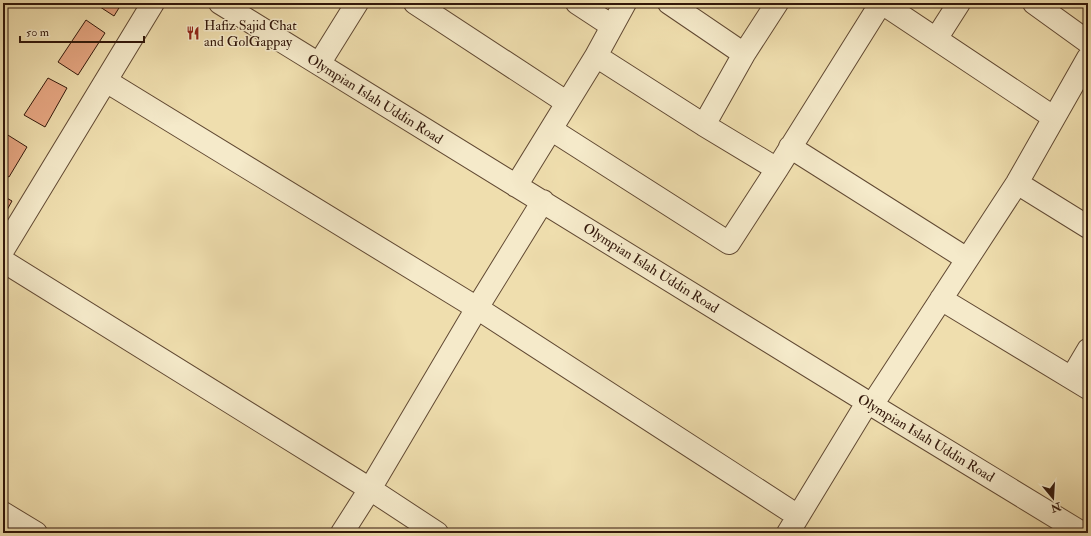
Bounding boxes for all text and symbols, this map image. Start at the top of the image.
place label: Hafiz Sajid Chat and GolGappay [204,17,297,51]
scale bar [20,18,144,44]
text: 50 m [26,25,50,40]
restaurant icon: Hafiz Sajid Chat and GolGappay [185,25,201,41]
street label: Olympian Islah Uddin Road [303,50,446,149]
street label: Olympian Islah Uddin Road [579,219,722,318]
street label: Olympian Islah Uddin Road [854,390,998,487]
north arrow [1033,478,1073,518]
text: N [1048,499,1064,515]

